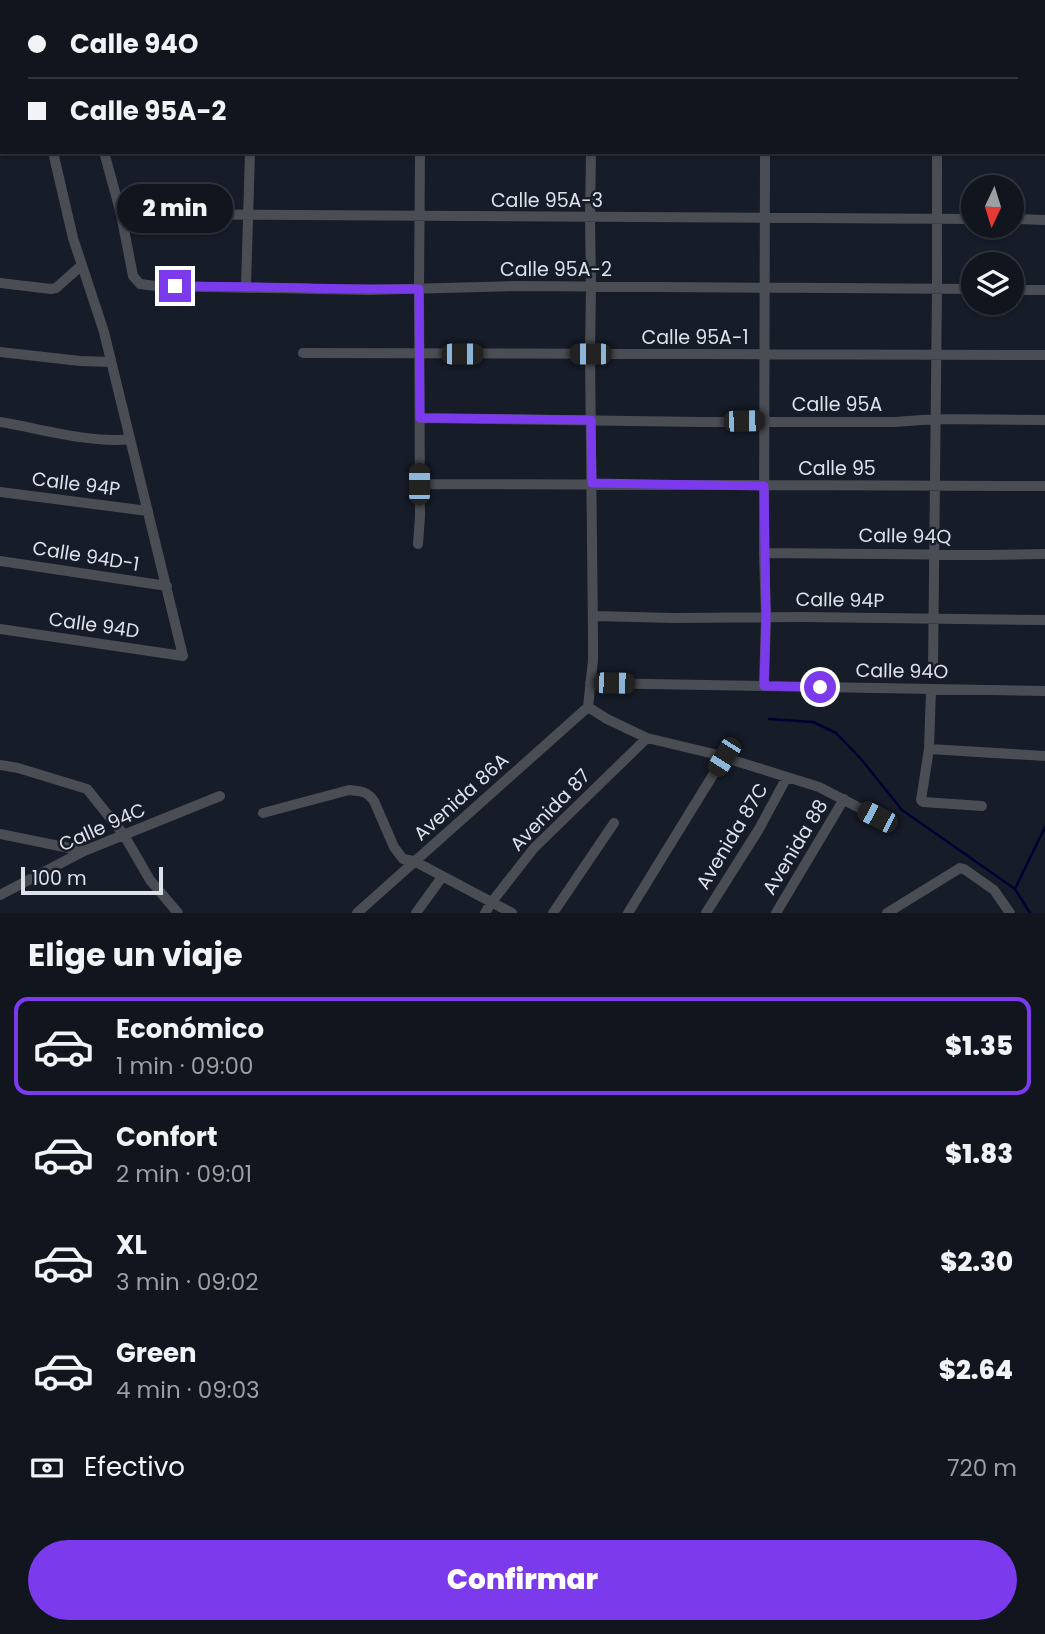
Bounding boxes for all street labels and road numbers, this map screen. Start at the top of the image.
street label: Calle 95A-3 [491,187,603,214]
street label: Calle 95A-2 [500,256,612,283]
street label: Calle 95A-1 [642,324,748,351]
street label: Calle 95A [792,391,882,418]
street label: Calle 95 [798,455,876,482]
street label: Calle 94P [30,465,122,503]
street label: Calle 94Q [858,522,952,550]
street label: Calle 94D-1 [31,534,141,578]
street label: Calle 94P [795,586,885,614]
street label: Calle 94D [47,605,141,645]
street label: Calle 94O [855,657,949,685]
street label: Avenida 86A [407,747,515,847]
street label: Avenida 87 [504,763,596,857]
street label: Avenida 87C [690,778,774,894]
street label: Avenida 88 [756,794,834,900]
street label: Calle 94C [54,796,150,858]

